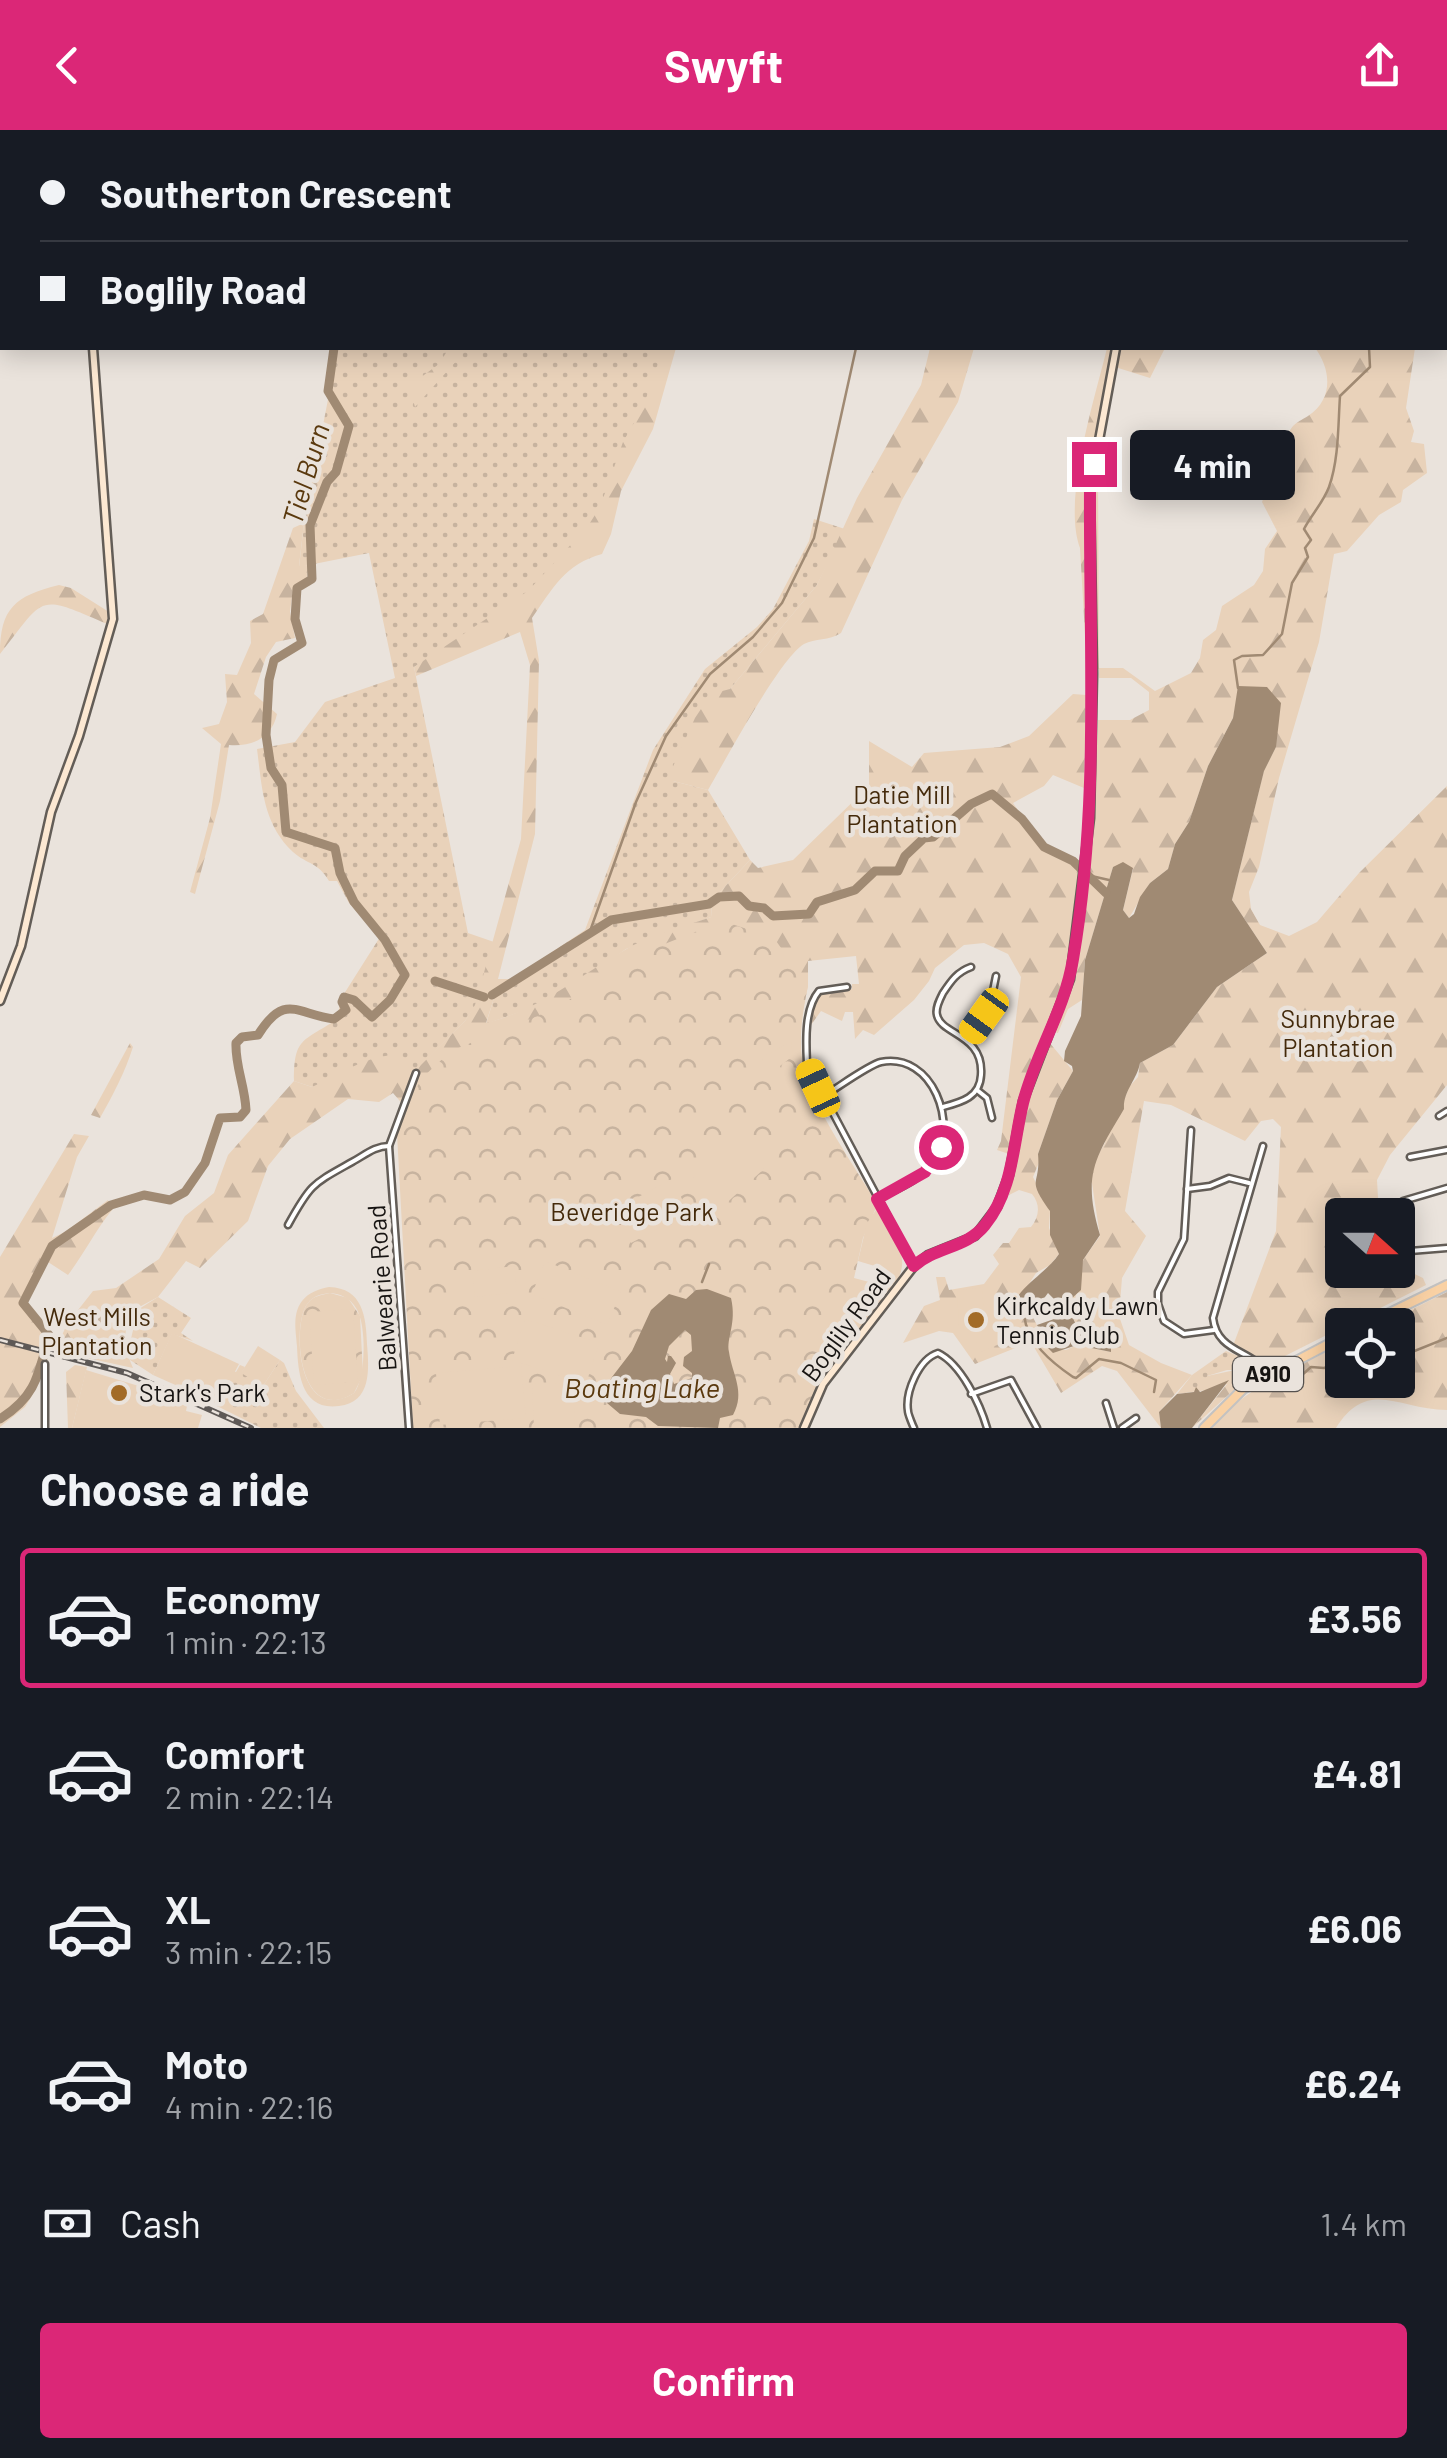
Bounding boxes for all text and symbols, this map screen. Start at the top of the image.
icon: back [40,38,95,93]
text: Swyft [664,38,783,92]
icon: share [1352,38,1407,93]
text: Southerton Crescent [100,170,452,216]
text: Boglily Road [100,266,307,312]
water label: Tiel Burn [274,419,336,528]
callout: 4 min [1129,429,1294,499]
route end [1072,442,1117,487]
text: 4 min [1173,446,1252,484]
park label: Datie Mill Plantation [846,779,958,838]
car [954,983,1014,1049]
park label: Sunnybrae Plantation [1280,1003,1396,1062]
car [792,1054,844,1122]
route start [919,1125,964,1170]
park label: Beveridge Park [550,1196,714,1226]
north arrow [1325,1198,1415,1288]
map controls [1325,1198,1415,1398]
street label: Balwearie Road [360,1204,402,1372]
street label: Boglily Road [794,1262,896,1387]
place label: Kirkcaldy Lawn Tennis Club [996,1290,1159,1349]
park label: West Mills Plantation [41,1301,153,1360]
button: locate [1325,1308,1415,1398]
marker: Kirkcaldy Lawn Tennis Club [965,1309,987,1331]
road number: A910 [1233,1357,1303,1391]
water label: Boating Lake [564,1370,720,1404]
place label: Stark's Park [139,1377,266,1407]
marker: Stark's Park [108,1382,130,1404]
text: Choose a ride [40,1461,310,1515]
icon: car [45,1573,135,1663]
text: Economy [165,1576,320,1622]
text: £3.56 [1307,1595,1402,1641]
text: 1 min · 22:13 [165,1622,327,1660]
icon: car [45,1728,135,1818]
text: Comfort [165,1731,305,1777]
text: £4.81 [1312,1750,1402,1796]
text: 2 min · 22:14 [165,1777,334,1815]
icon: car [45,1883,135,1973]
text: XL [165,1886,211,1932]
text: £6.06 [1307,1905,1402,1951]
text: 3 min · 22:15 [165,1932,332,1970]
icon: car [45,2038,135,2128]
text: Moto [165,2041,248,2087]
text: £6.24 [1304,2060,1402,2106]
text: 4 min · 22:16 [165,2087,333,2125]
icon: cash [40,2196,95,2251]
text: Cash [120,2200,201,2246]
text: 1.4 km [1320,2204,1407,2242]
button: Confirm [40,2323,1407,2438]

